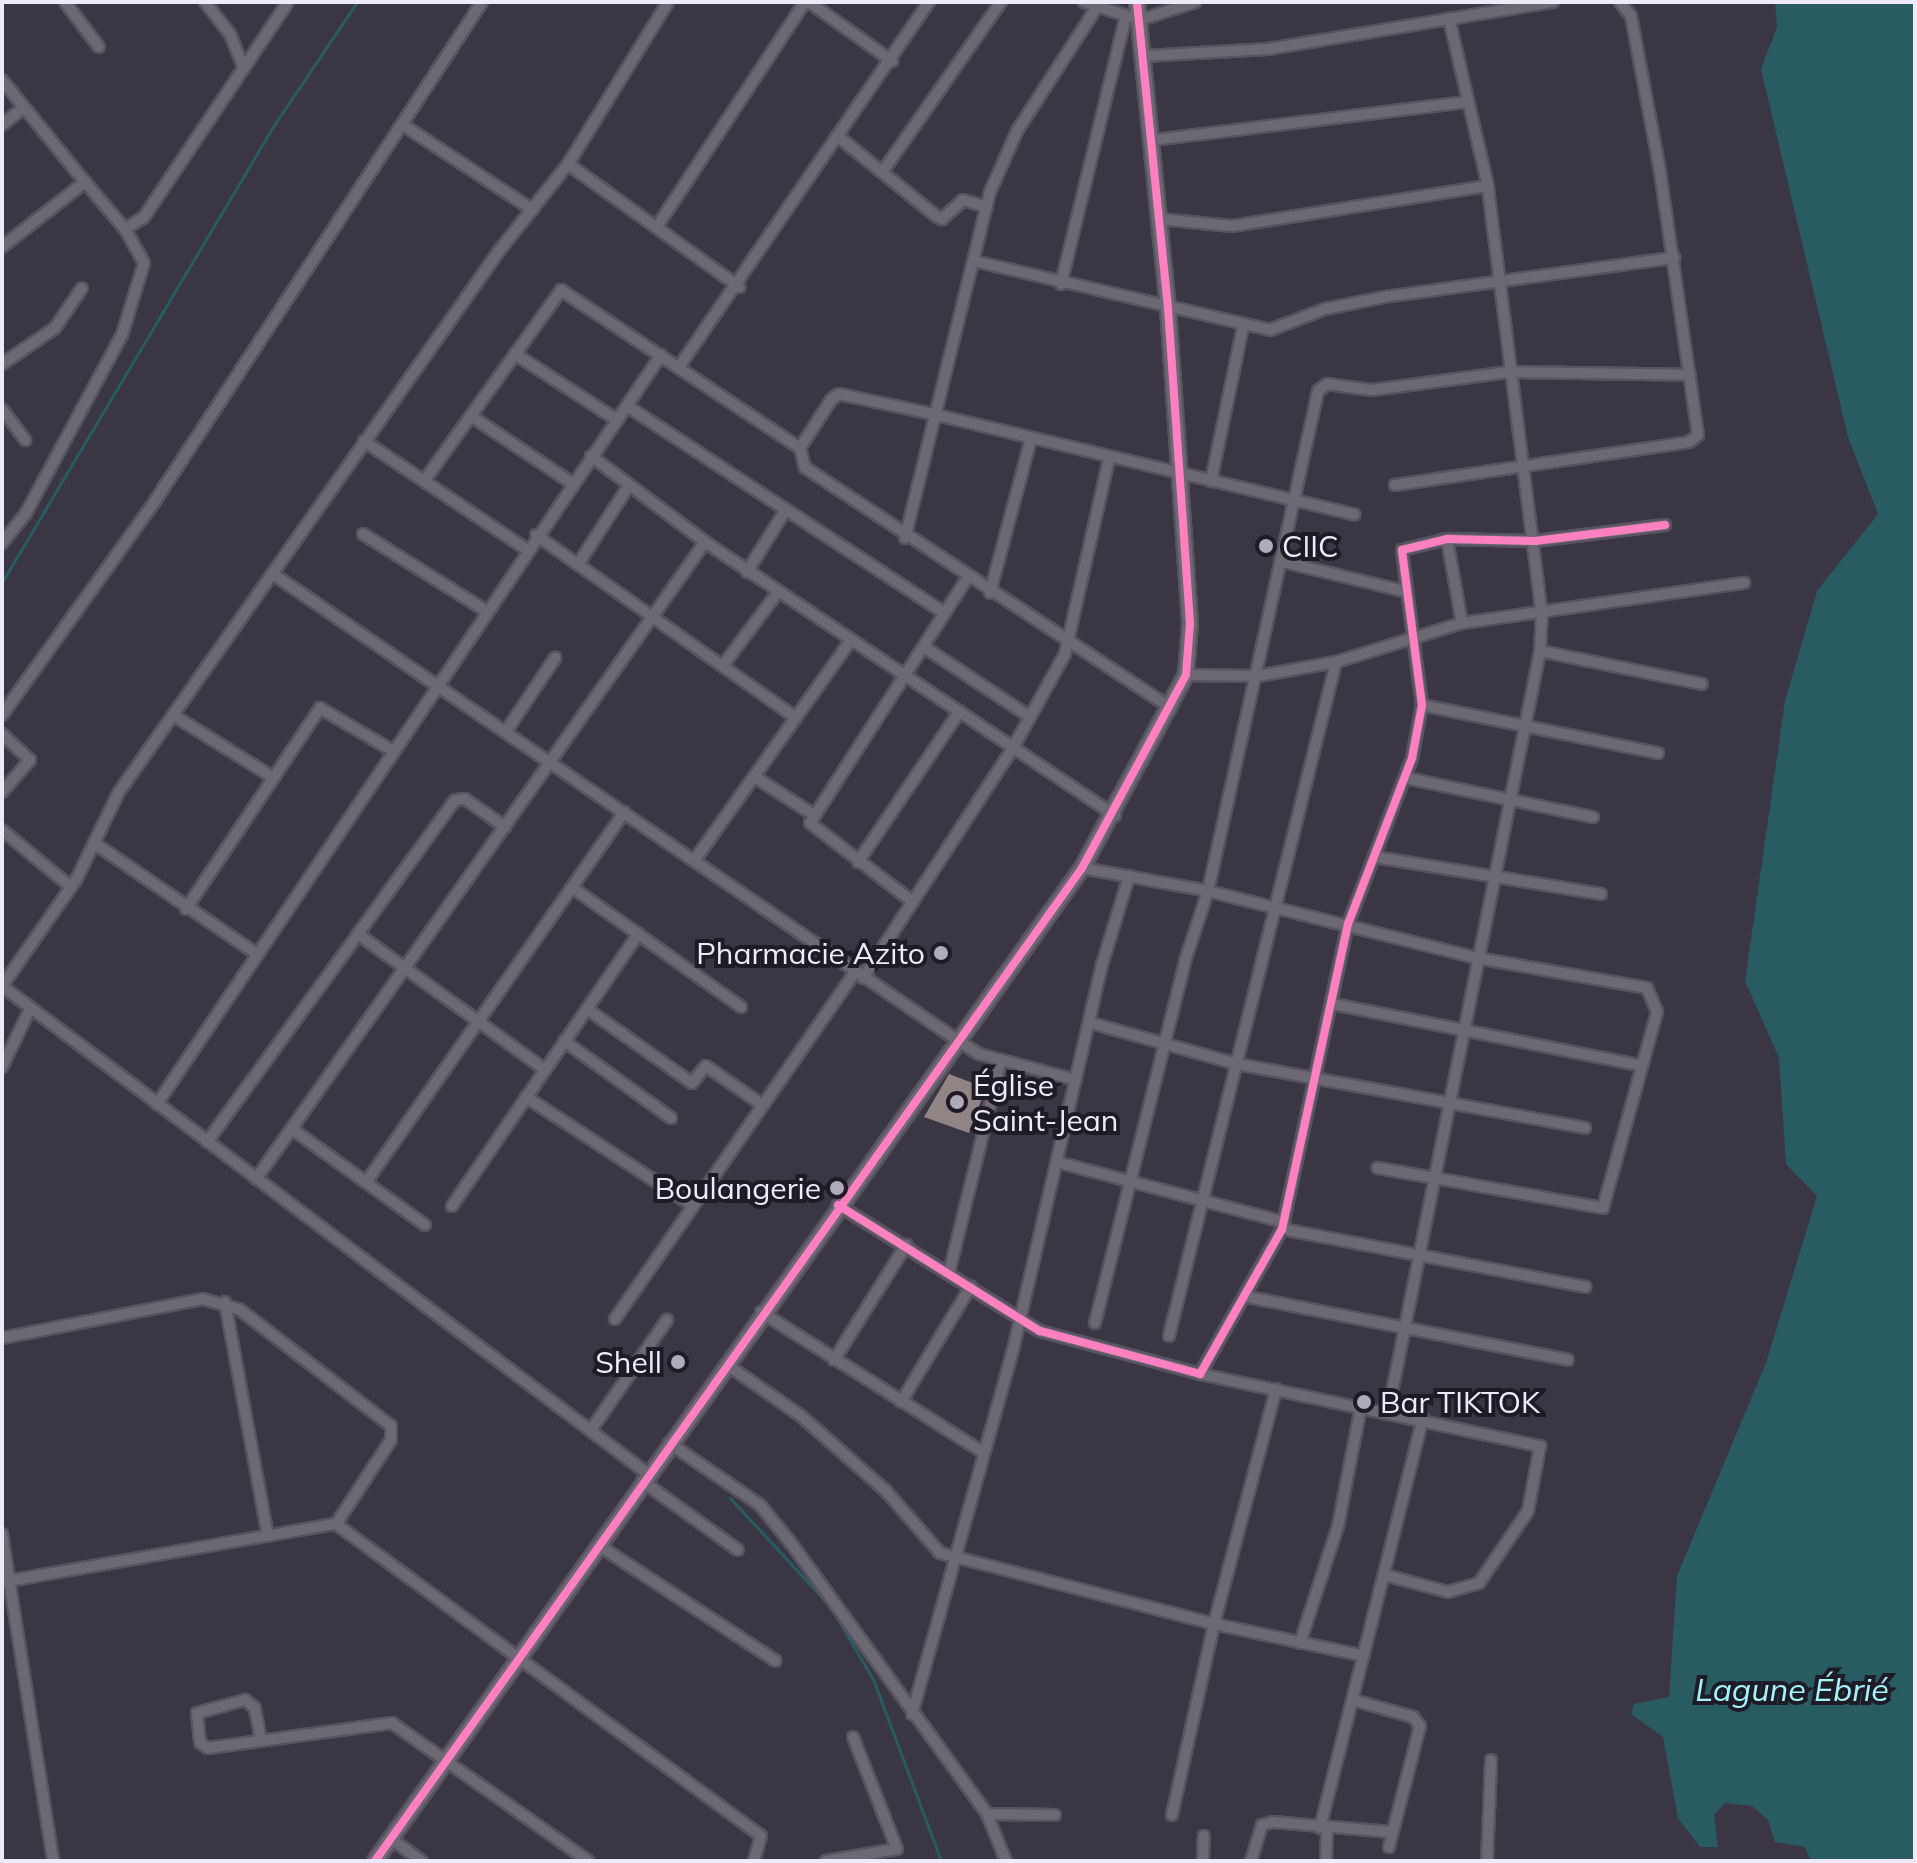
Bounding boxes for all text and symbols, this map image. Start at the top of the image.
place label: CIIC [1282,528,1339,564]
marker: CIIC [1257,537,1275,555]
place label: Pharmacie Azito [696,935,925,971]
marker: Pharmacie Azito [932,944,950,962]
place label: Église Saint-Jean [973,1067,1118,1138]
marker: Église Saint-Jean [948,1093,966,1111]
place label: Boulangerie [655,1170,821,1206]
marker: Boulangerie [828,1179,846,1197]
place label: Shell [595,1344,662,1380]
marker: Shell [669,1353,687,1371]
place label: Bar TIKTOK [1380,1384,1540,1420]
marker: Bar TIKTOK [1355,1393,1373,1411]
water label: Lagune Ébrié [1695,1670,1889,1708]

